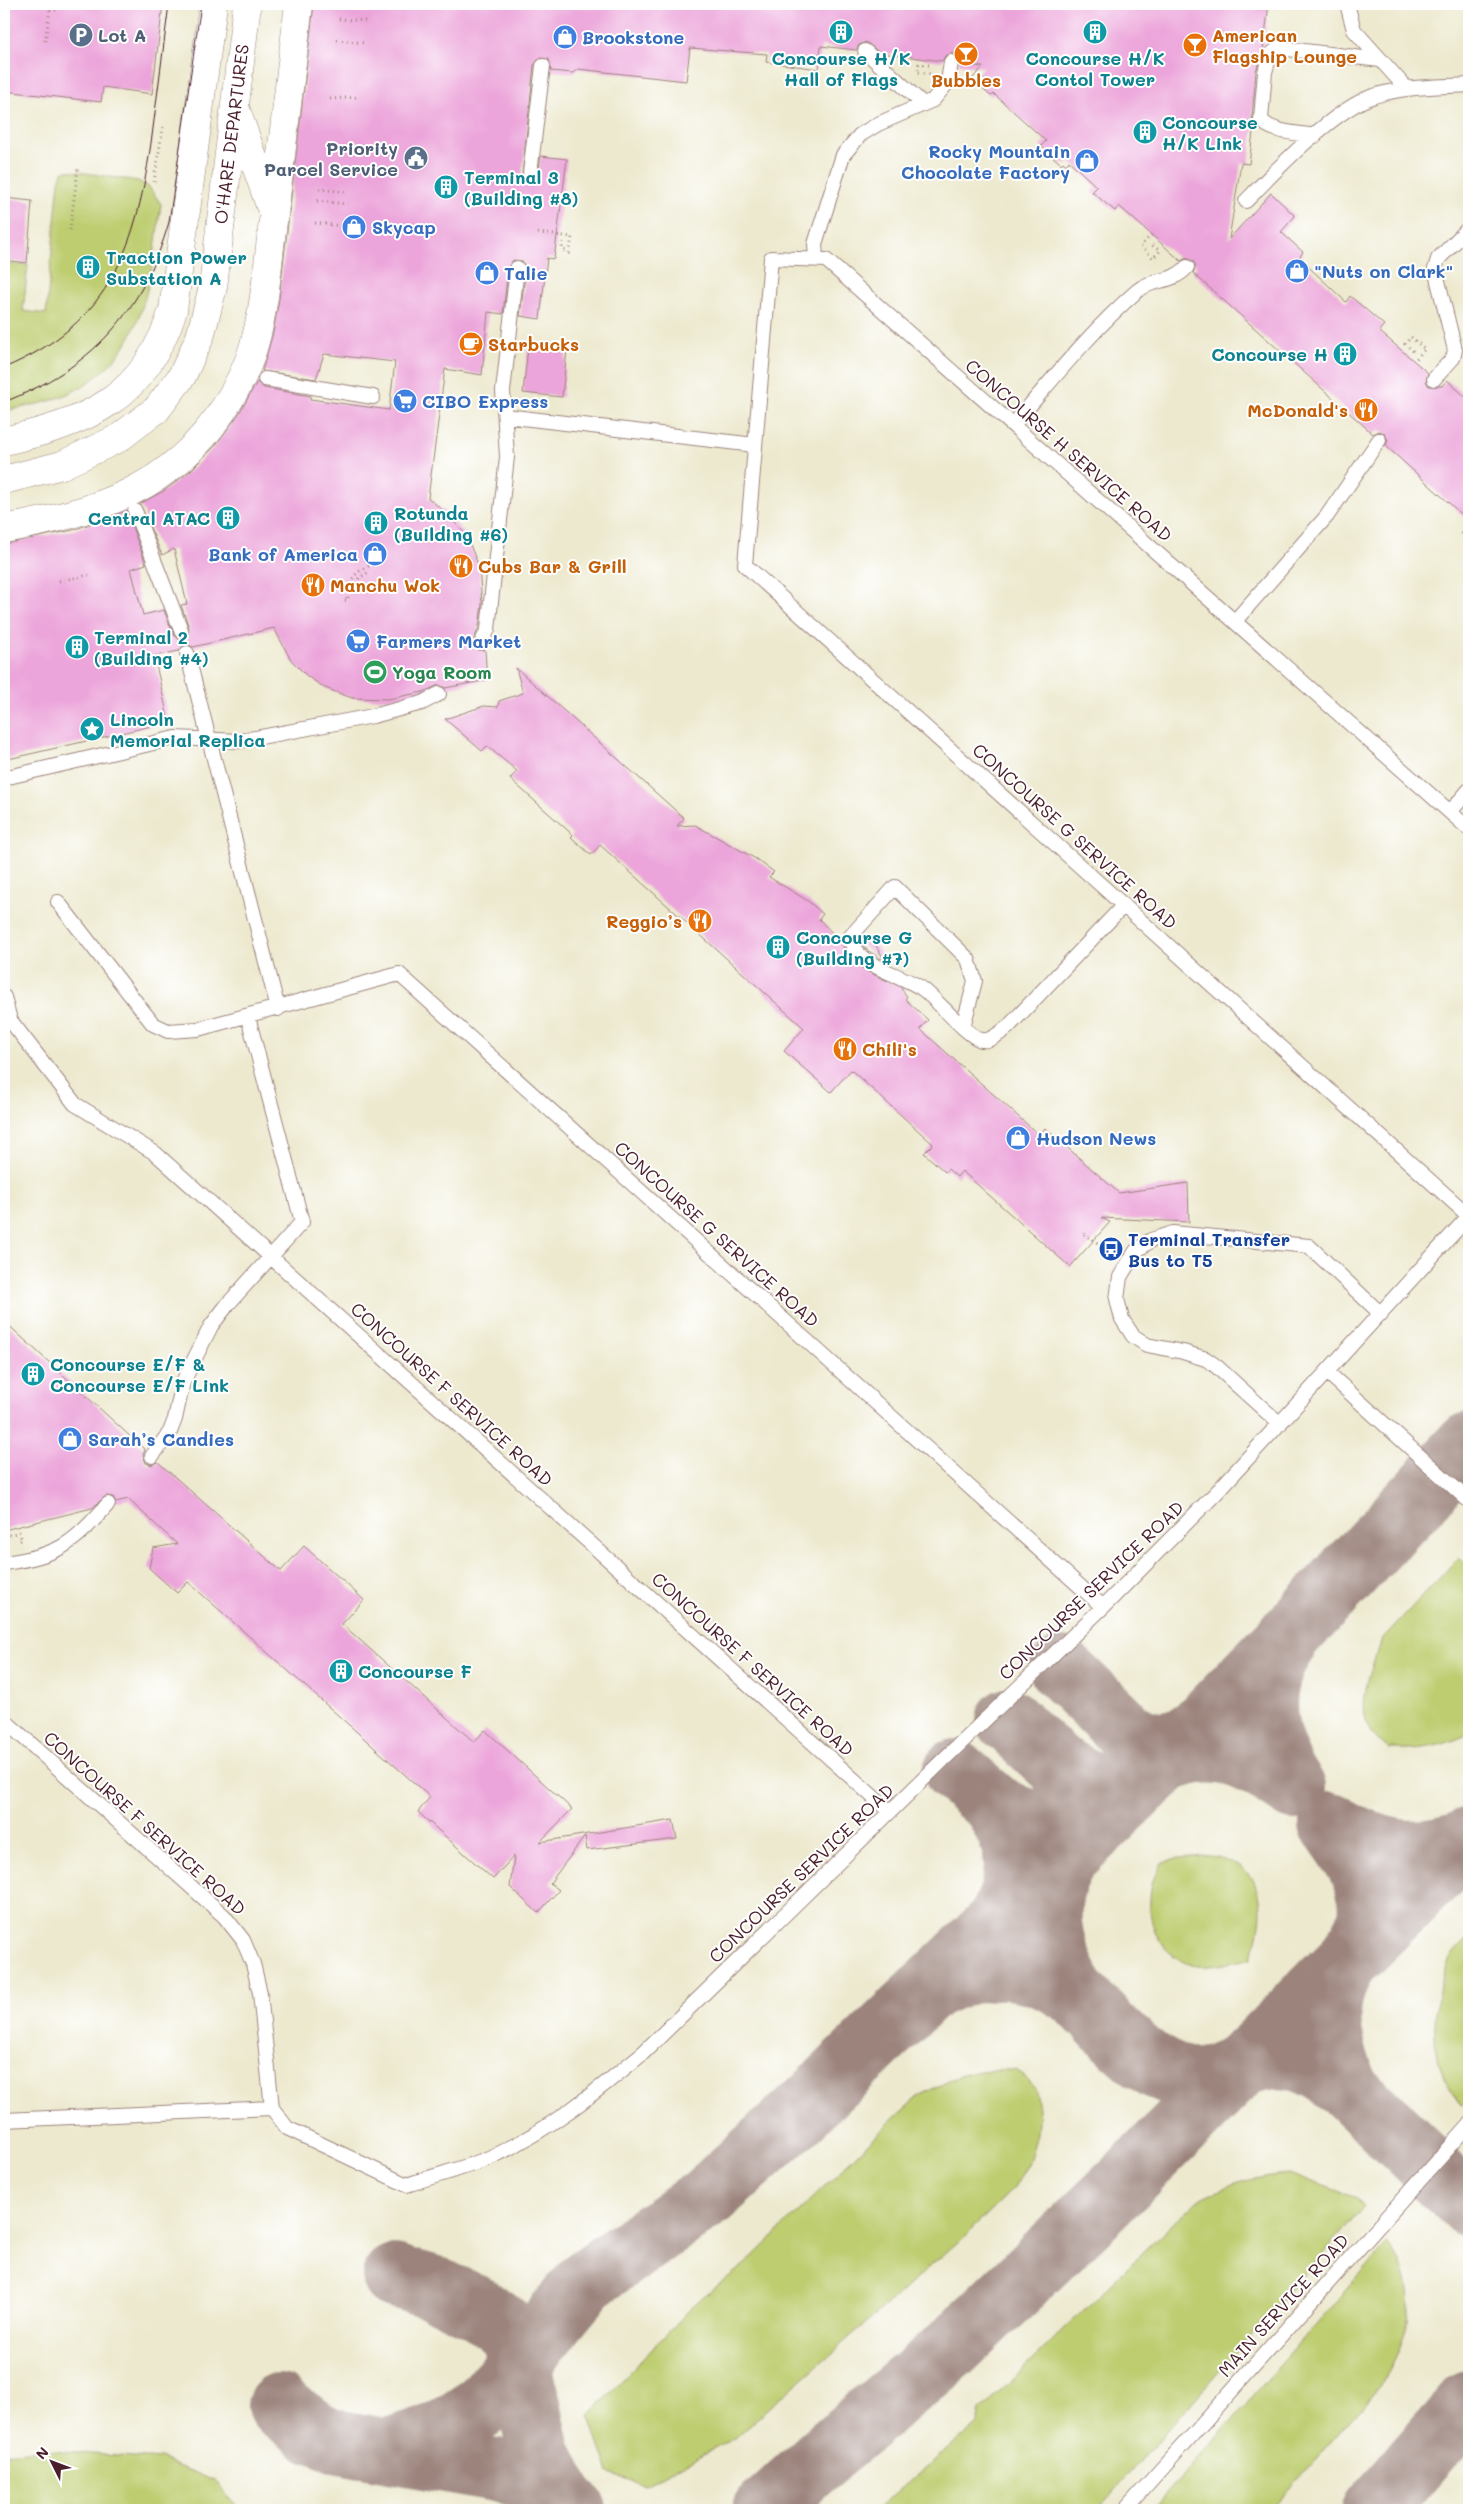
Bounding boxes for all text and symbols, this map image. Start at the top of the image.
building icon: Concourse H/K Hall of Flags [828,19,854,45]
building icon: Concourse H/K Contol Tower [1082,19,1108,45]
parking icon: Lot A [68,22,94,48]
place label: Lot A [98,23,146,47]
place label: American Flagship Lounge [1212,23,1357,68]
shop icon: Brookstone [552,24,578,50]
place label: Brookstone [582,25,684,49]
bar icon: American Flagship Lounge [1182,32,1208,58]
bar icon: Bubbles [953,41,979,67]
street label: O'HARE DEPARTURES [208,43,254,225]
place label: Concourse H/K Hall of Flags [771,46,911,91]
place label: Concourse H/K Contol Tower [1025,46,1165,91]
place label: Bubbles [931,68,1001,92]
place label: Concourse H/K Link [1162,110,1258,155]
building icon: Concourse H/K Link [1132,119,1158,145]
place label: Priority Parcel Service [264,136,398,181]
place label: Rocky Mountain Chocolate Factory [901,139,1070,184]
public building icon: Priority Parcel Service [403,145,429,171]
shop icon: Rocky Mountain Chocolate Factory [1074,148,1100,174]
place label: Terminal 3 (Building #8) [464,165,578,210]
building icon: Terminal 3 (Building #8) [433,174,459,200]
shop icon: Skycap [341,214,367,240]
place label: Skycap [372,215,436,239]
place label: Traction Power Substation A [106,245,247,290]
building icon: Traction Power Substation A [75,254,101,280]
shop icon: "Nuts on Clark" [1284,258,1310,284]
place label: "Nuts on Clark" [1314,259,1453,283]
shop icon: Talie [474,260,500,286]
place label: Talie [504,261,548,285]
cafe icon: Starbucks [458,331,484,357]
place label: Starbucks [488,332,579,356]
building icon: Concourse H [1332,341,1358,367]
place label: Concourse H [1211,342,1328,366]
street label: CONCOURSE H SERVICE ROAD [960,353,1178,547]
supermarket icon: CIBO Express [392,388,418,414]
place label: CIBO Express [422,389,548,413]
restaurant icon: McDonald's [1353,397,1379,423]
place label: McDonald's [1247,398,1348,422]
place label: Rotunda (Building #6) [394,501,508,546]
building icon: Central ATAC [215,505,241,531]
place label: Central ATAC [88,506,210,530]
building icon: Rotunda (Building #6) [363,510,389,536]
shop icon: Bank of America [362,541,388,567]
place label: Bank of America [208,542,358,566]
restaurant icon: Cubs Bar & Grill [448,553,474,579]
place label: Cubs Bar & Grill [478,554,627,578]
restaurant icon: Manchu Wok [300,572,326,598]
place label: Manchu Wok [330,573,440,597]
place label: Terminal 2 (Building #4) [94,625,209,670]
supermarket icon: Farmers Market [345,628,371,654]
place label: Farmers Market [376,629,521,653]
building icon: Terminal 2 (Building #4) [64,634,90,660]
sports icon: Yoga Room [362,659,388,685]
place label: Yoga Room [392,660,492,684]
place label: Lincoln Memorial Replica [110,707,266,752]
place icon: Lincoln Memorial Replica [79,716,105,742]
street label: CONCOURSE G SERVICE ROAD [968,738,1182,934]
restaurant icon: Reggio’s [687,908,713,934]
place label: Reggio’s [606,909,682,933]
place label: Concourse G (Building #7) [796,925,912,970]
building icon: Concourse G (Building #7) [765,934,791,960]
restaurant icon: Chili's [832,1036,858,1062]
place label: Chili's [862,1037,917,1061]
shop icon: Hudson News [1005,1125,1031,1151]
place label: Hudson News [1036,1126,1156,1150]
street label: CONCOURSE G SERVICE ROAD [610,1136,824,1332]
place label: Terminal Transfer Bus to T5 [1128,1227,1290,1272]
bus stop icon: Terminal Transfer Bus to T5 [1098,1236,1124,1262]
street label: CONCOURSE F SERVICE ROAD [346,1297,558,1491]
place label: Concourse E/F & Concourse E/F Link [50,1352,229,1397]
building icon: Concourse E/F & Concourse E/F Link [20,1361,46,1387]
shop icon: Sarah’s Candies [57,1426,83,1452]
place label: Sarah’s Candies [88,1427,234,1451]
street label: CONCOURSE SERVICE ROAD [993,1495,1189,1685]
street label: CONCOURSE F SERVICE ROAD [647,1567,859,1761]
building icon: Concourse F [328,1658,354,1684]
place label: Concourse F [358,1659,472,1683]
street label: CONCOURSE F SERVICE ROAD [39,1726,251,1920]
street label: CONCOURSE SERVICE ROAD [703,1778,899,1968]
street label: MAIN SERVICE ROAD [1212,2228,1354,2382]
north arrow [28,2436,78,2486]
text: N [31,2443,53,2463]

